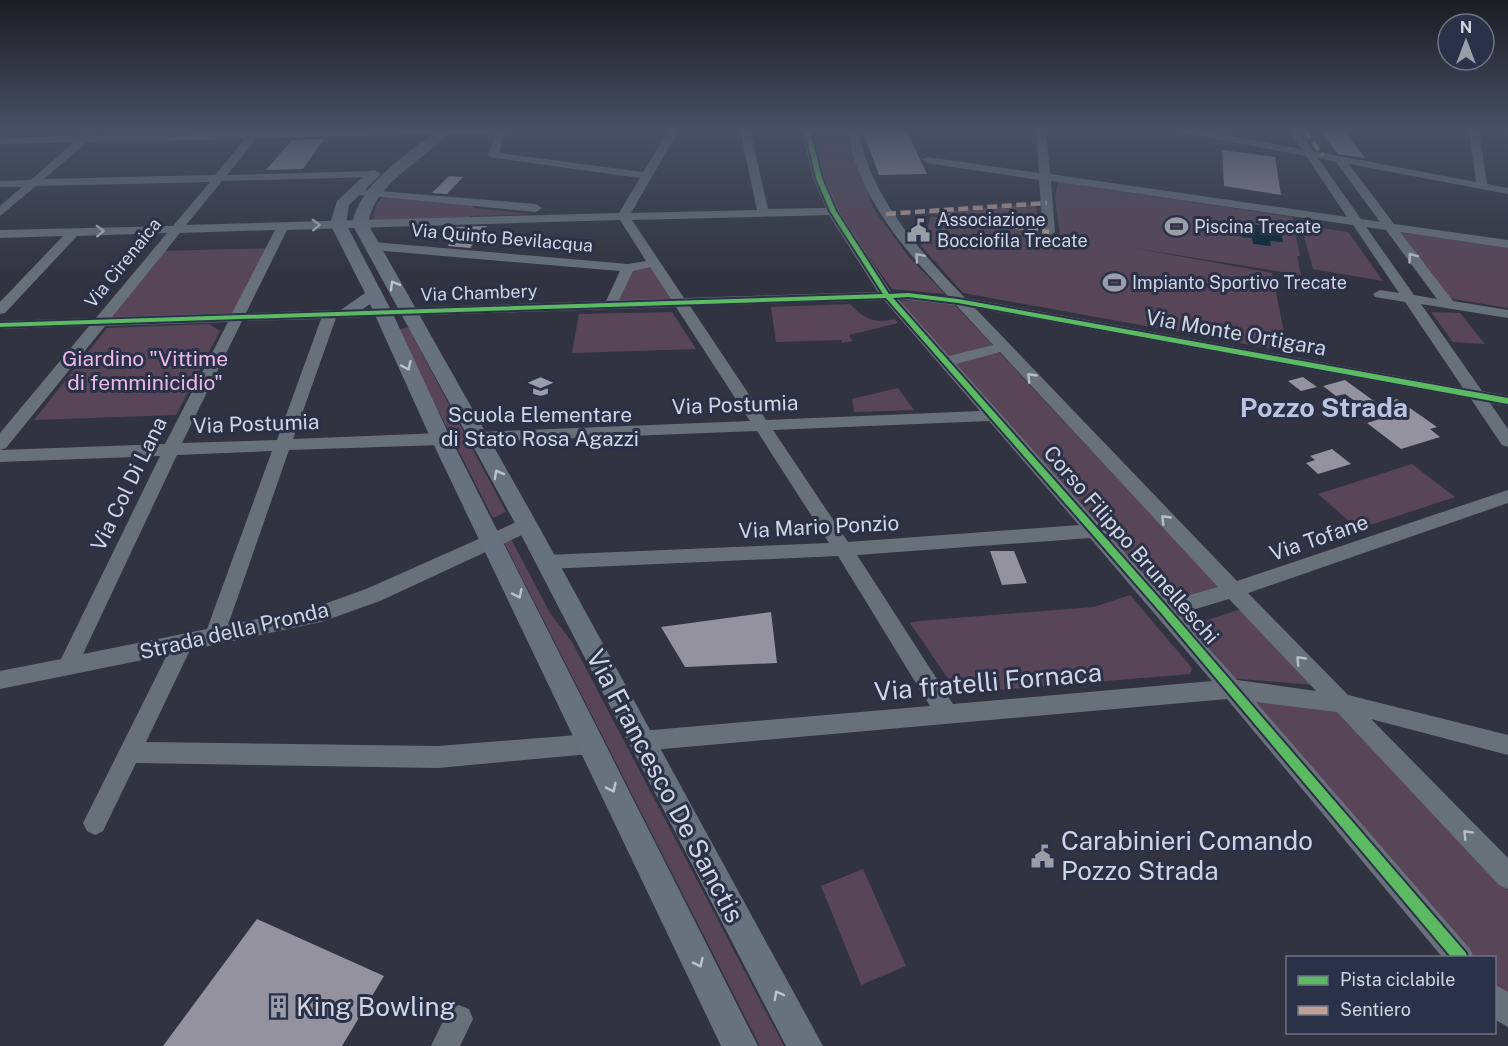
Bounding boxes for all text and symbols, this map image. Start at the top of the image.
north arrow [1436,12,1496,72]
text: N [1460,18,1472,37]
place label: Associazione Bocciofila Trecate [937,209,1088,251]
street label: Via Cirenaica [80,214,165,312]
sports icon: Piscina Trecate [1163,214,1189,240]
place label: Piscina Trecate [1194,216,1321,237]
public building icon: Associazione Bocciofila Trecate [906,217,932,243]
one-way arrow [312,219,321,231]
street label: Via Quinto Bevilacqua [410,219,594,256]
one-way arrow [96,225,105,238]
one-way arrow [915,253,926,264]
one-way arrow [1409,253,1420,264]
sports icon: Impianto Sportivo Trecate [1101,270,1127,296]
place label: Impianto Sportivo Trecate [1132,272,1347,293]
one-way arrow [390,280,402,291]
street label: Via Chambery [420,280,538,305]
street label: Via Monte Ortigara [1144,304,1328,361]
park label: Giardino "Vittime di femminicidio" [62,346,228,395]
one-way arrow [400,359,412,370]
school or university icon: Scuola Elementare di Stato Rosa Agazzi [527,374,553,400]
one-way arrow [1027,374,1038,384]
street label: Via Postumia [671,390,799,419]
district label: Pozzo Strada [1240,391,1408,423]
place label: Scuola Elementare di Stato Rosa Agazzi [441,402,639,451]
street label: Via Postumia [192,409,320,438]
street label: Via Col Di Lana [85,413,172,555]
street label: Corso Filippo Brunelleschi [1038,440,1224,649]
one-way arrow [494,470,505,481]
street label: Via Tofane [1266,509,1371,566]
street label: Via Mario Ponzio [738,510,900,543]
one-way arrow [1161,515,1172,525]
one-way arrow [511,587,523,598]
street label: Strada della Pronda [137,597,331,664]
street label: Via Francesco De Sanctis [580,644,751,928]
street label: Via fratelli Fornaca [873,656,1103,707]
one-way arrow [1296,656,1307,666]
one-way arrow [605,782,616,793]
place label: Carabinieri Comando Pozzo Strada [1061,825,1313,886]
one-way arrow [1464,831,1475,842]
public building icon: Carabinieri Comando Pozzo Strada [1030,843,1056,869]
legend [1286,956,1496,1034]
one-way arrow [691,957,703,968]
text: Pista ciclabile [1340,969,1455,990]
one-way arrow [774,990,785,1001]
place label: King Bowling [296,991,456,1022]
building icon: King Bowling [265,994,291,1020]
text: Sentiero [1340,999,1411,1020]

